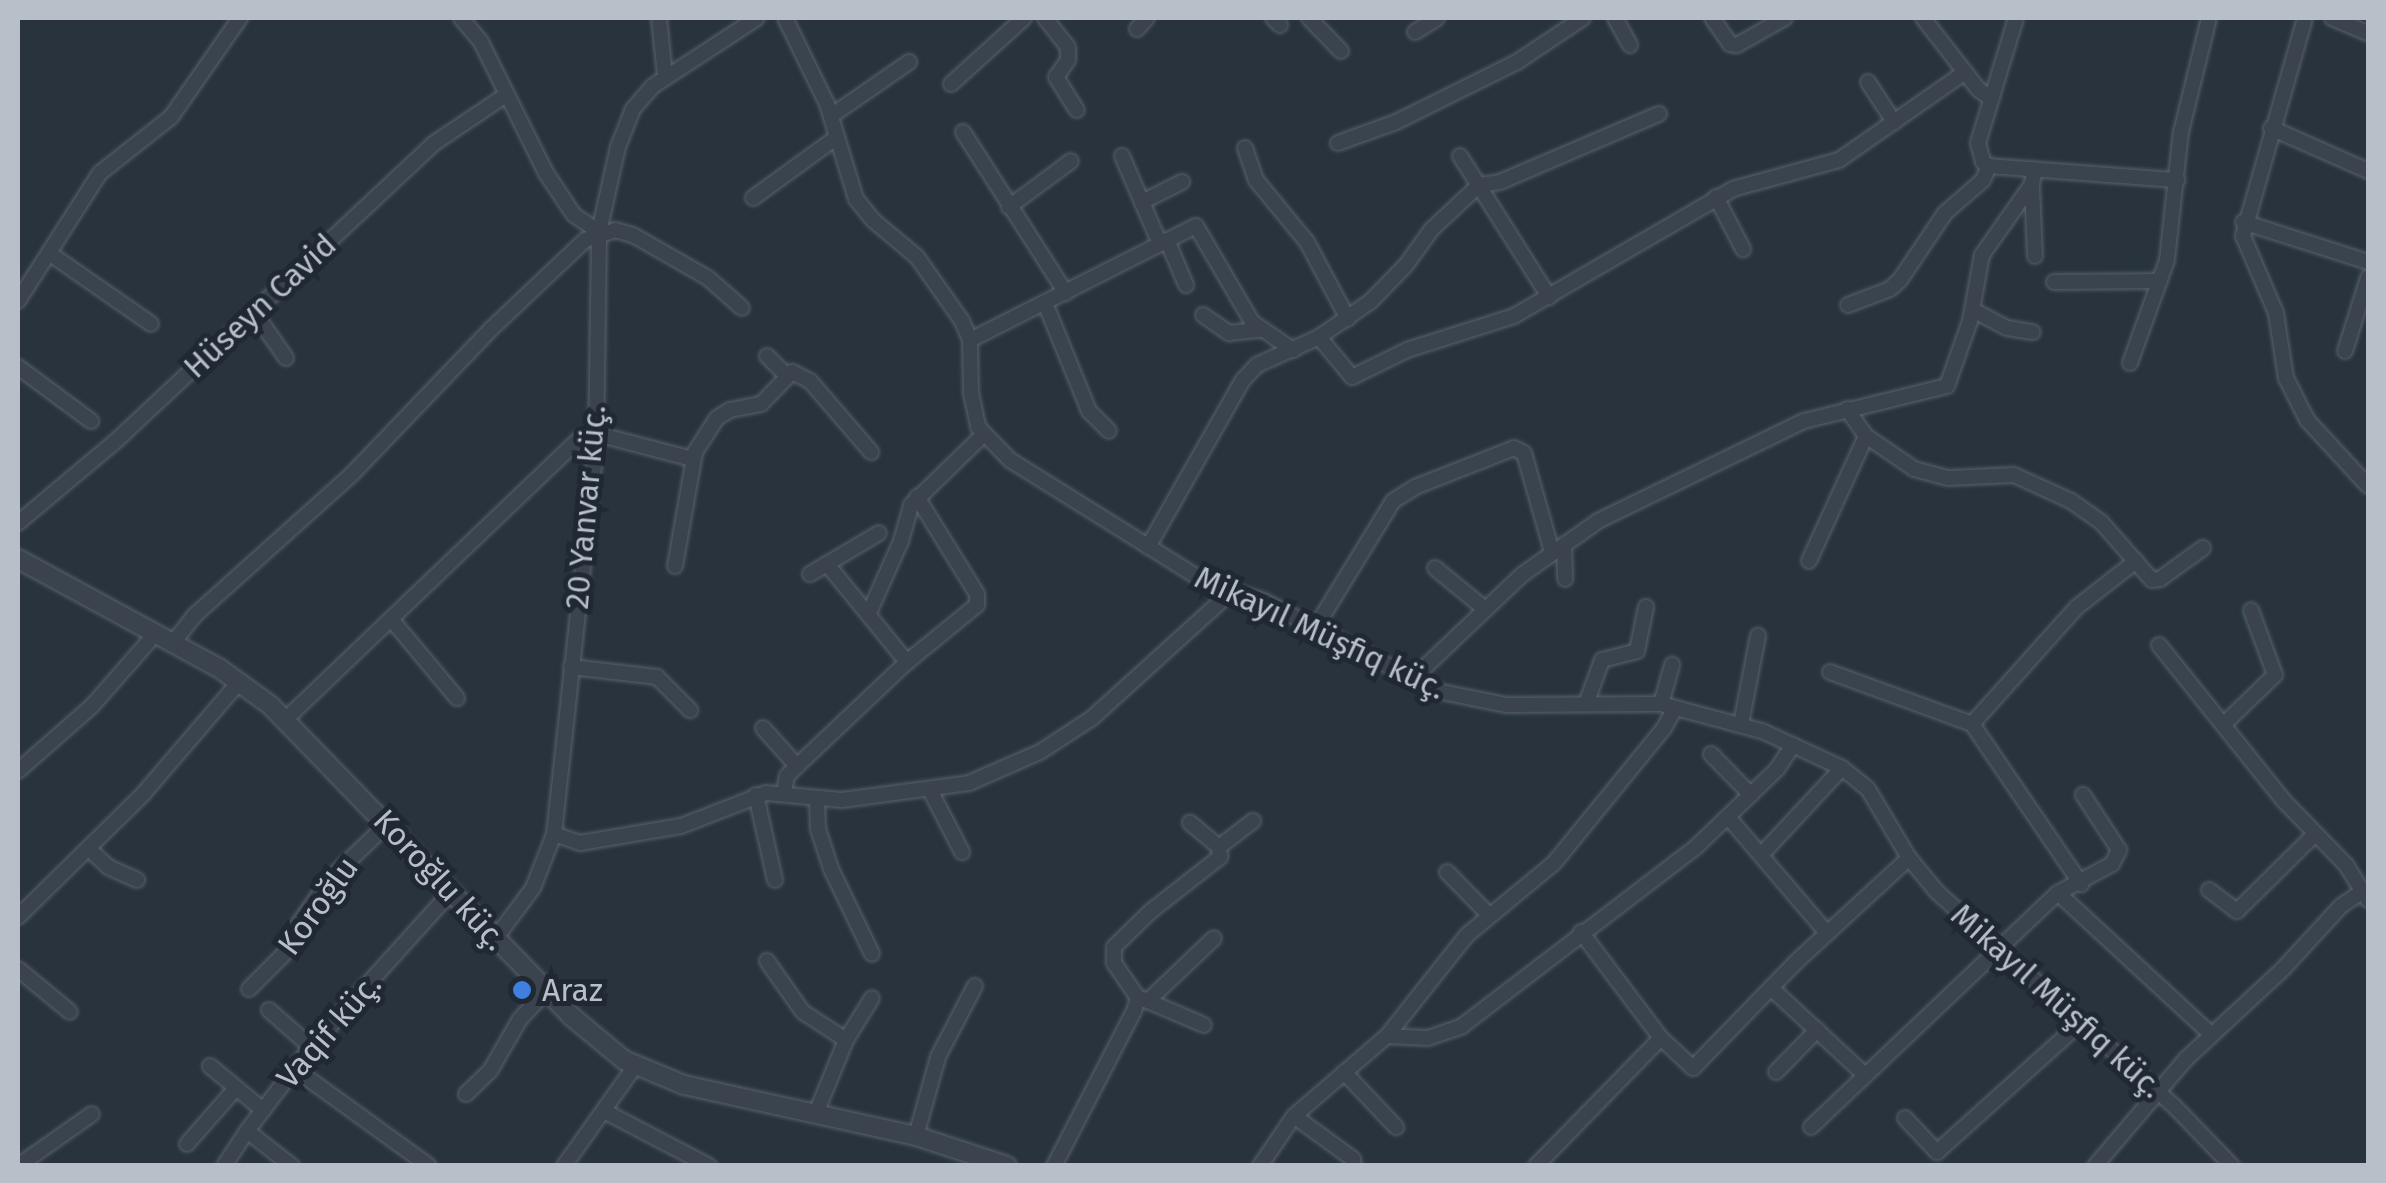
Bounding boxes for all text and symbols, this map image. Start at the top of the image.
street label: Hüseyn Cavid [176,226,344,386]
street label: 20 Yanvar küç. [558,403,614,611]
street label: Mikayıl Müşfiq küç. [1189,558,1451,708]
street label: Koroğlu küç. [365,802,515,958]
street label: Koroğlu [270,849,366,963]
street label: Mikayıl Müşfiq küç. [1943,896,2171,1106]
street label: Vaqif küç. [269,966,389,1096]
place label: Araz [542,971,603,1009]
marker: Araz [511,979,533,1001]

